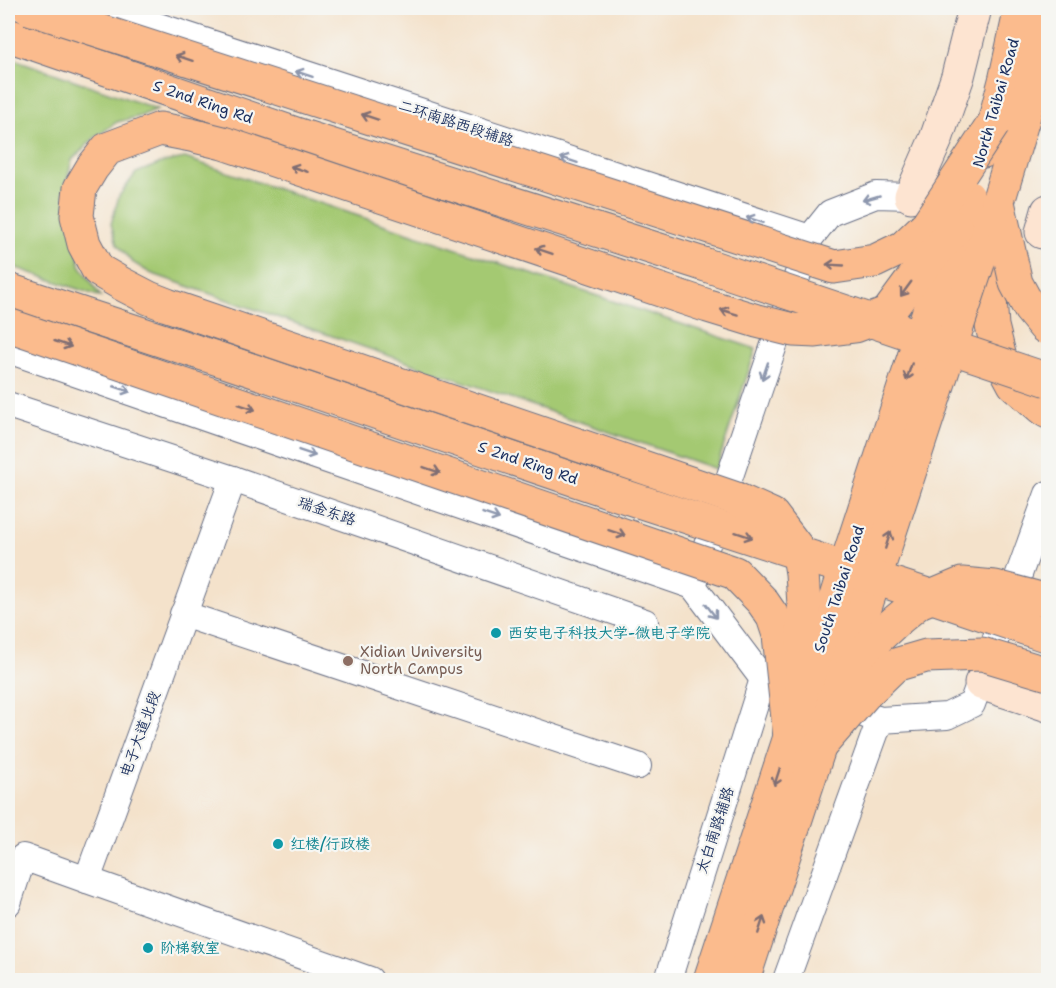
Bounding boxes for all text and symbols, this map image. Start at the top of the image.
street label: North Taibai Road [968,36,1024,170]
one-way arrow [175,51,194,62]
one-way arrow [295,67,314,78]
street label: S 2nd Ring Rd [150,76,256,129]
street label: 二环南路西段辅路 [396,95,516,151]
one-way arrow [361,111,380,122]
one-way arrow [560,154,579,165]
one-way arrow [290,162,309,173]
one-way arrow [862,193,881,204]
one-way arrow [746,214,765,225]
one-way arrow [535,244,554,255]
one-way arrow [826,259,845,270]
one-way arrow [900,280,912,296]
one-way arrow [720,306,739,317]
one-way arrow [53,340,72,351]
one-way arrow [759,361,770,380]
one-way arrow [903,362,914,381]
one-way arrow [112,385,131,396]
one-way arrow [238,402,257,413]
street label: S 2nd Ring Rd [475,437,581,490]
one-way arrow [297,448,316,459]
one-way arrow [422,465,441,476]
street label: 瑞金东路 [295,492,359,530]
one-way arrow [481,512,500,523]
street label: South Taibai Road [809,522,869,655]
one-way arrow [607,528,626,539]
one-way arrow [734,530,753,541]
one-way arrow [883,531,894,550]
one-way arrow [705,602,718,618]
place label: 西安电子科技大学-微电子学院 [508,623,710,643]
marker: 西安电子科技大学-微电子学院 [489,626,503,640]
place label: Xidian University North Campus [360,642,482,679]
marker: Xidian University North Campus [341,654,355,668]
street label: 电子大道北段 [115,688,165,780]
one-way arrow [770,767,781,786]
street label: 太白南路辅路 [692,784,738,876]
place label: 红楼/行政楼 [290,834,370,854]
marker: 红楼/行政楼 [271,837,285,851]
one-way arrow [756,916,767,935]
place label: 阶梯教室 [160,938,220,958]
marker: 阶梯教室 [141,941,155,955]

